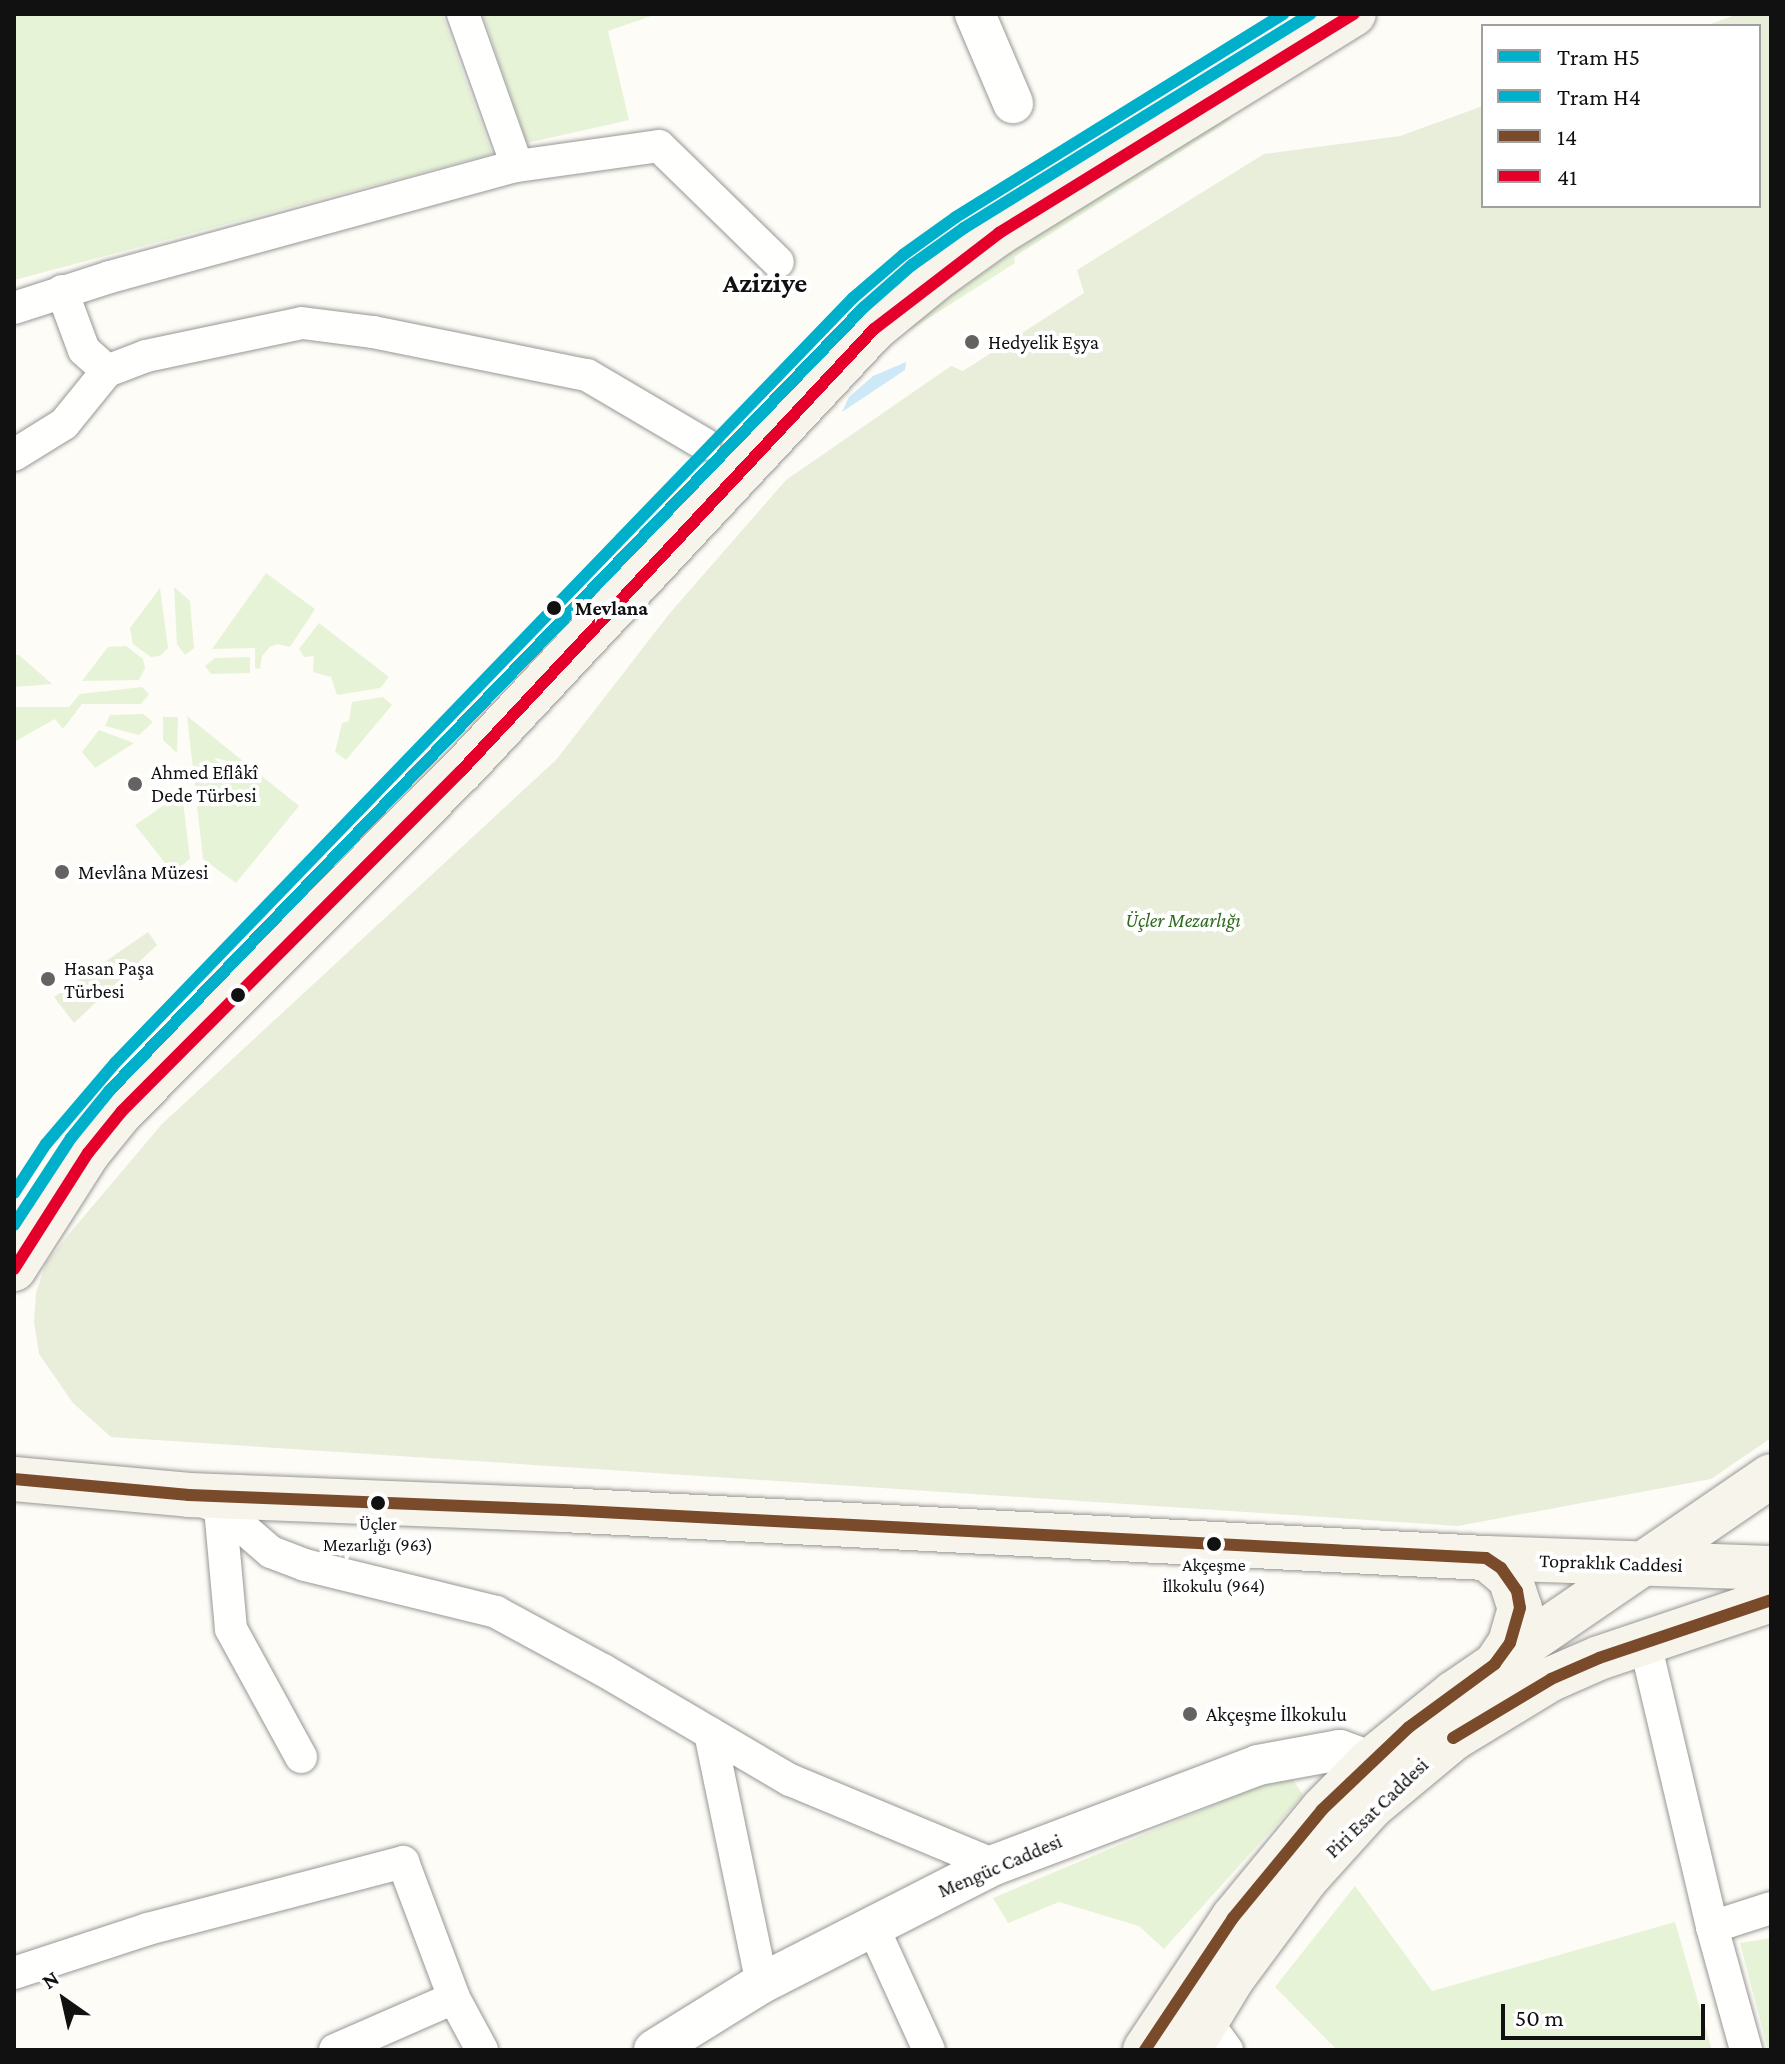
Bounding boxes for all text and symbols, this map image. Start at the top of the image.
legend [1481,24,1761,208]
text: Tram H5 [1557,43,1640,70]
text: Tram H4 [1557,83,1641,110]
text: 14 [1557,123,1577,150]
text: 41 [1557,163,1577,190]
district label: Aziziye [723,266,807,300]
place label: Hedyelik Eşya [988,330,1099,354]
marker: Hedyelik Eşya [963,333,981,351]
marker: Mevlana [540,594,568,622]
place label: Mevlana [575,596,648,620]
place label: Ahmed Eflâkî Dede Türbesi [151,760,258,807]
marker: Ahmed Eflâkî Dede Türbesi [126,775,144,793]
place label: Mevlâna Müzesi [78,860,208,884]
marker: Mevlâna Müzesi [53,863,71,881]
park label: Üçler Mezarlığı [1125,908,1241,932]
place label: Hasan Paşa Türbesi [64,956,154,1003]
marker: Hasan Paşa Türbesi [39,970,57,988]
unlabelled marker [230,987,246,1003]
marker: Üçler Mezarlığı (963) [370,1495,386,1511]
place label: Üçler Mezarlığı (963) [323,1514,433,1556]
marker: Akçeşme İlkokulu (964) [1206,1536,1222,1552]
street label: Topraklık Caddesi [1539,1548,1683,1578]
place label: Akçeşme İlkokulu (964) [1162,1555,1266,1598]
place label: Akçeşme İlkokulu [1206,1702,1347,1726]
marker: Akçeşme İlkokulu [1181,1705,1199,1723]
street label: Piri Esat Caddesi [1321,1753,1433,1863]
street label: Mengüc Caddesi [934,1829,1066,1903]
north arrow [24,1960,104,2040]
text: N [37,1965,64,1994]
scale bar [1505,1988,1709,2038]
text: 50 m [1515,2004,1564,2031]

